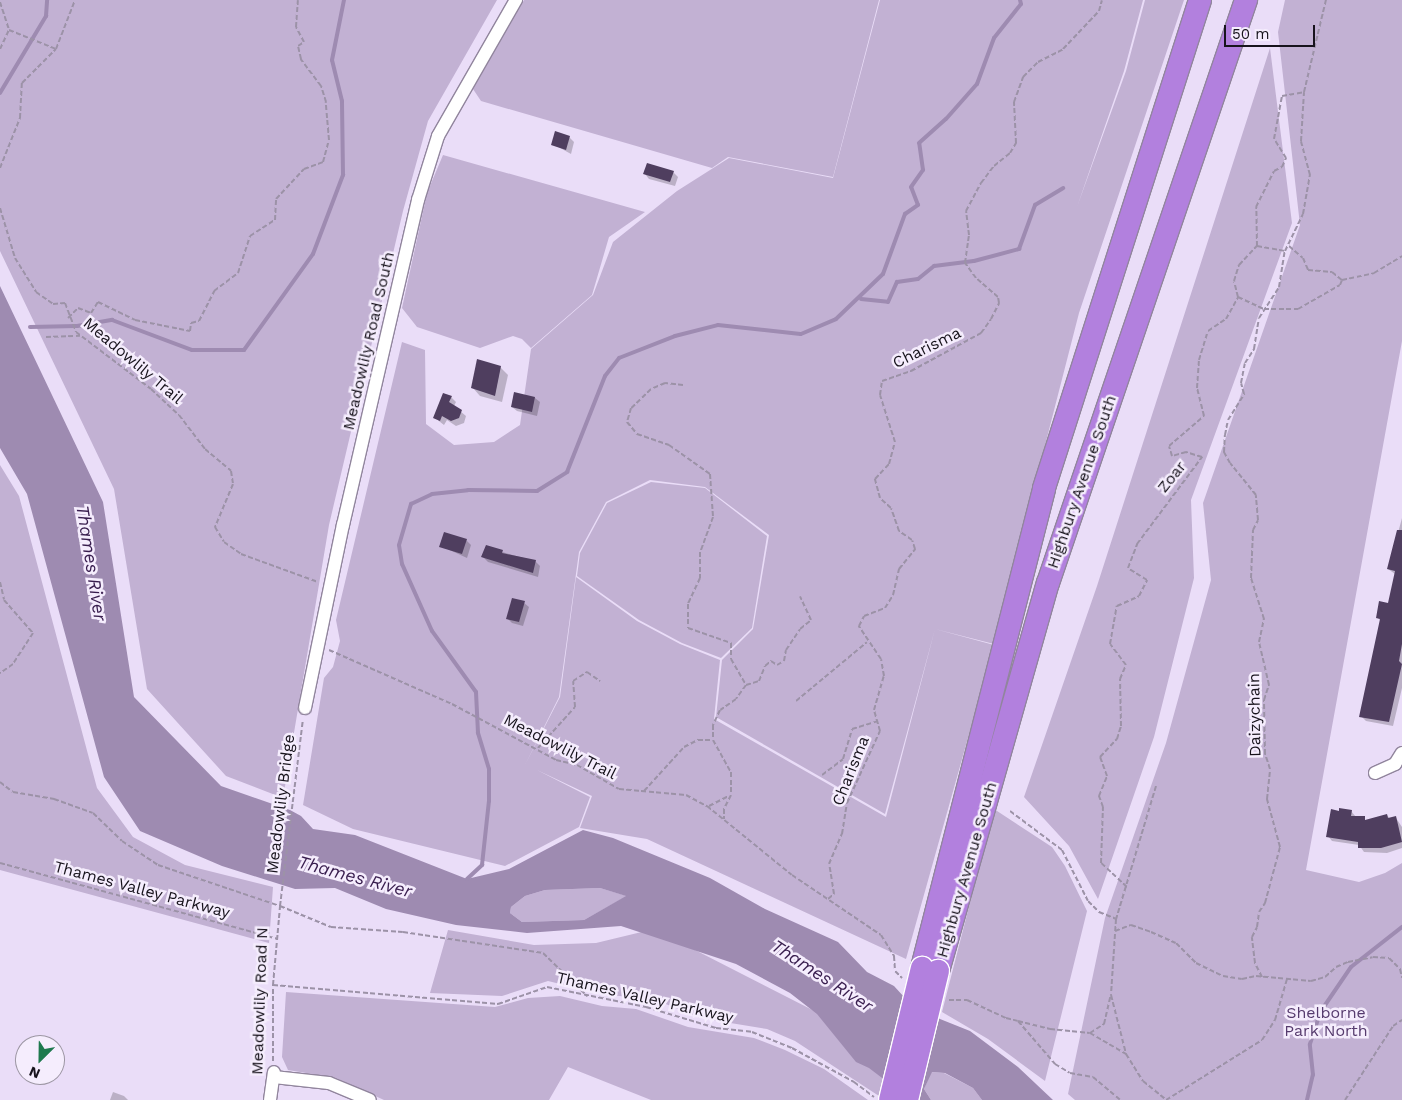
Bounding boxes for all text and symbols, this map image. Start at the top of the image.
scale bar [1227,15,1318,47]
text: 50 m [1232,25,1269,43]
street label: Meadowlily Road South [339,250,399,432]
street label: Meadowlily Trail [79,313,187,409]
street label: Charisma [890,323,964,373]
street label: Highbury Avenue South [1043,392,1121,572]
street label: Zoar [1154,457,1190,497]
water label: Thames River [71,504,111,622]
street label: Daizychain [1245,673,1265,757]
street label: Meadowlily Trail [500,710,620,784]
street label: Meadowlily Bridge [263,733,299,875]
street label: Charisma [828,733,874,809]
street label: Highbury Avenue South [933,779,1001,961]
water label: Thames River [296,851,414,903]
street label: Thames Valley Parkway [52,857,232,923]
street label: Meadowlily Road N [248,927,272,1075]
water label: Thames River [767,935,877,1017]
street label: Thames Valley Parkway [554,968,736,1028]
park label: Shelborne Park North [1284,1003,1368,1041]
north arrow [15,1035,65,1085]
text: N [27,1063,42,1082]

